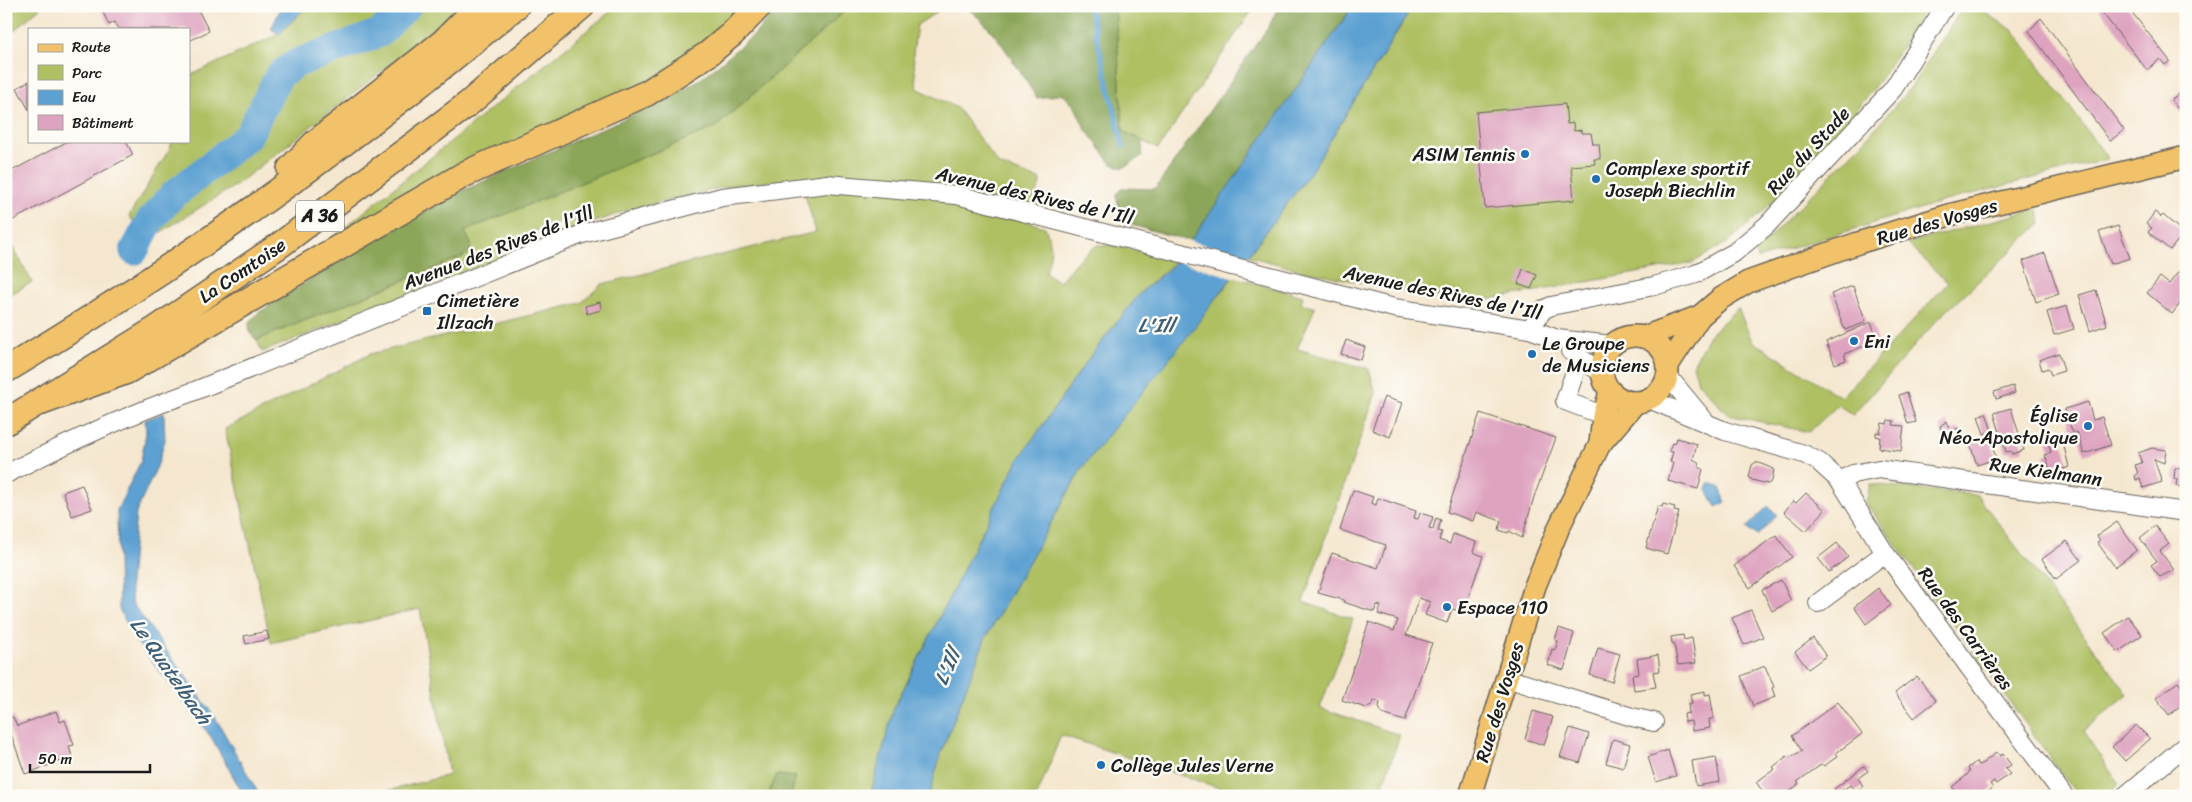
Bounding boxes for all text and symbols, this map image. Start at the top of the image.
legend [28,28,190,142]
text: Route [72,34,111,60]
text: Parc [72,60,102,86]
text: Eau [72,84,96,110]
street label: Rue du Stade [1758,98,1858,202]
text: Bâtiment [72,110,134,136]
place label: ASIM Tennis [1412,138,1515,171]
marker: ASIM Tennis [1519,148,1531,160]
place label: Complexe sportif Joseph Biechlin [1605,152,1751,207]
street label: Avenue des Rives de l'Ill [932,156,1138,234]
marker: Complexe sportif Joseph Biechlin [1590,173,1602,185]
street label: Rue des Vosges [1873,188,2002,254]
street label: Avenue des Rives de l'Ill [397,196,599,299]
road number: A 36 [296,200,344,232]
street label: La Comtoise [192,229,293,312]
street label: Avenue des Rives de l'Ill [1340,255,1546,330]
place label: Cimetière Illzach [436,284,520,339]
marker: Cimetière Illzach [421,305,433,317]
water label: L'Ill [1138,308,1178,343]
place label: Eni [1864,325,1891,358]
place label: Le Groupe de Musiciens [1542,327,1650,382]
marker: Eni [1848,335,1860,347]
marker: Le Groupe de Musiciens [1526,348,1538,360]
place label: Église Néo-Apostolique [1939,399,2078,454]
marker: Église Néo-Apostolique [2082,420,2094,432]
street label: Rue Kielmann [1988,447,2104,496]
street label: Rue des Carrières [1909,560,2022,697]
place label: Espace 110 [1457,591,1548,624]
marker: Espace 110 [1441,601,1453,613]
water label: Le Quatelbach [121,610,222,734]
street label: Rue des Vosges [1465,638,1534,767]
water label: L'Ill [924,640,973,691]
scale bar [30,742,150,774]
text: 50 m [38,746,73,772]
place label: Collège Jules Verne [1111,749,1274,782]
marker: Collège Jules Verne [1095,759,1107,771]

